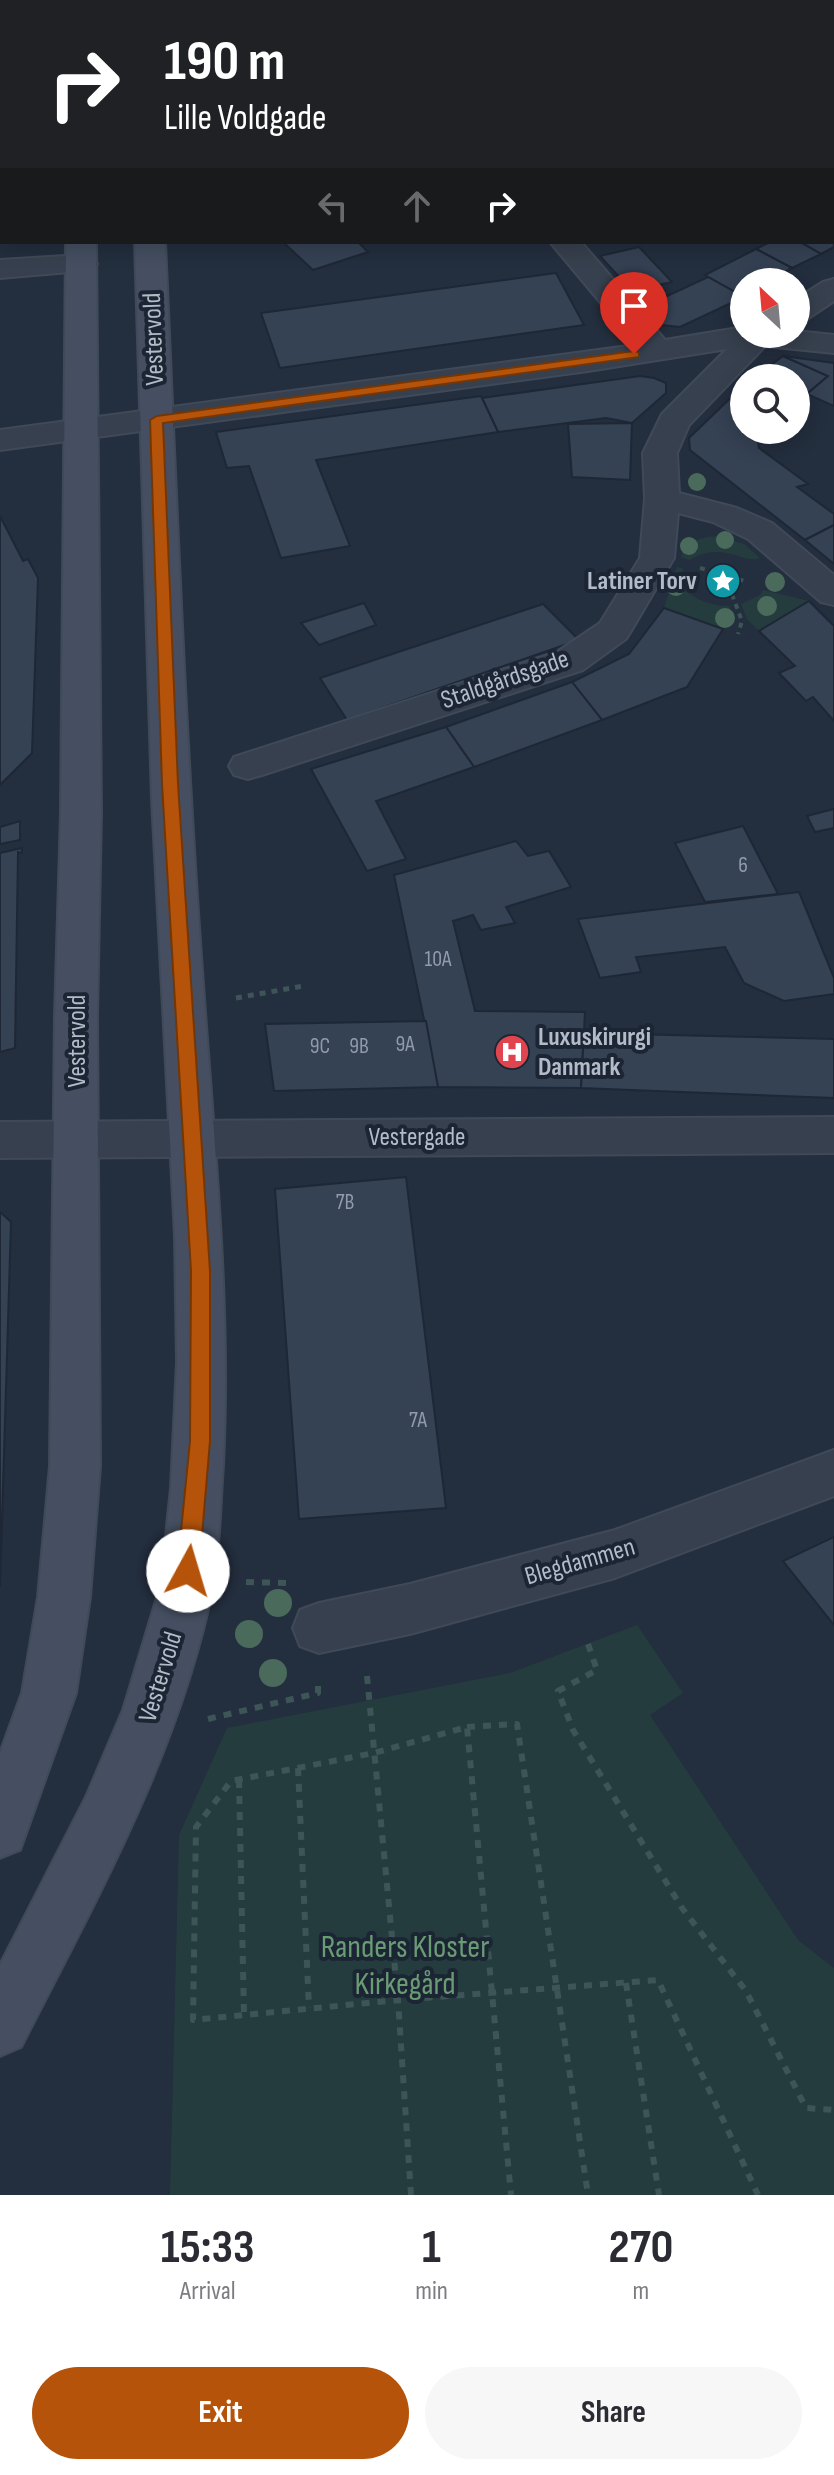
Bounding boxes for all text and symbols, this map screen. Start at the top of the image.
text: 190 m [164,29,285,96]
icon: right [32,32,136,136]
text: Lille Voldgade [164,97,327,140]
icon: left [311,184,355,228]
icon: ahead [395,184,439,228]
icon: right [479,184,523,228]
north arrow [730,268,810,348]
map controls [730,268,810,444]
pin [600,272,668,354]
icon: arrive [612,284,656,328]
street label: Vestervold [137,292,171,386]
button: search [730,364,810,444]
place icon: Latiner Torv [704,562,742,600]
place label: Latiner Torv [587,566,697,597]
street label: Staldgårdsgade [437,644,573,716]
house number: 6 [738,852,748,879]
house number: 10A [425,946,452,973]
street label: Vestervold [62,995,93,1087]
place label: Luxuskirurgi Danmark [538,1022,651,1083]
house number: 9A [395,1031,415,1058]
house number: 9C [310,1033,330,1060]
house number: 9B [349,1033,369,1060]
hospital icon: Luxuskirurgi Danmark [493,1033,531,1071]
street label: Vestergade [369,1122,465,1153]
house number: 7B [336,1189,354,1216]
house number: 7A [409,1407,428,1434]
position arrow [146,1529,230,1613]
street label: Blegdammen [521,1532,639,1592]
street label: Vestervold [133,1628,189,1726]
park label: Randers Kloster Kirkegård [321,1928,489,2004]
text: 15:33 [161,2219,254,2276]
text: 1 [422,2219,441,2276]
text: 270 [609,2219,673,2276]
text: Arrival [180,2276,236,2307]
text: min [415,2276,448,2307]
text: m [633,2276,649,2307]
button: Exit [32,2367,409,2459]
button: Share [425,2367,802,2459]

